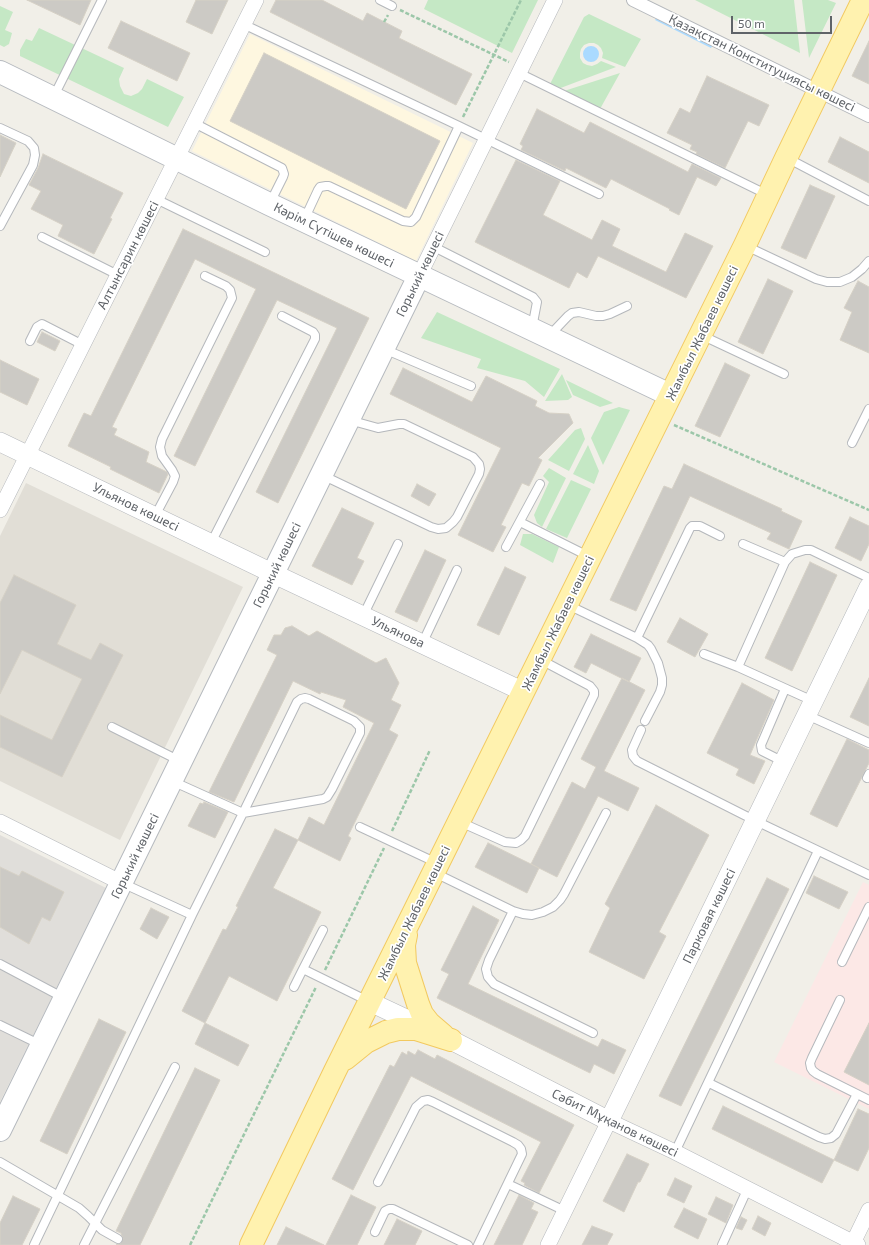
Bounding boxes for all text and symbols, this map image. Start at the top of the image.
scale bar [733,8,834,34]
street label: Қазақстан Конституциясы көшесі [666,11,858,115]
text: 50 m [738,16,765,30]
street label: Алтынсарин көшесі [94,198,162,312]
street label: Кәрім Сүтішев көшесі [271,199,397,271]
street label: Горький көшесі [393,229,447,319]
street label: Жамбыл Жабаев көшесі [663,263,741,403]
street label: Ульянов көшесі [90,479,182,535]
street label: Горький көшесі [250,520,304,610]
street label: Жамбыл Жабаев көшесі [519,553,597,693]
street label: Ульянова [369,613,427,651]
street label: Горький көшесі [108,811,162,901]
street label: Жамбыл Жабаев көшесі [375,843,453,983]
street label: Парковая көшесі [679,866,739,966]
street label: Сәбит Мұқанов көшесі [549,1086,681,1160]

